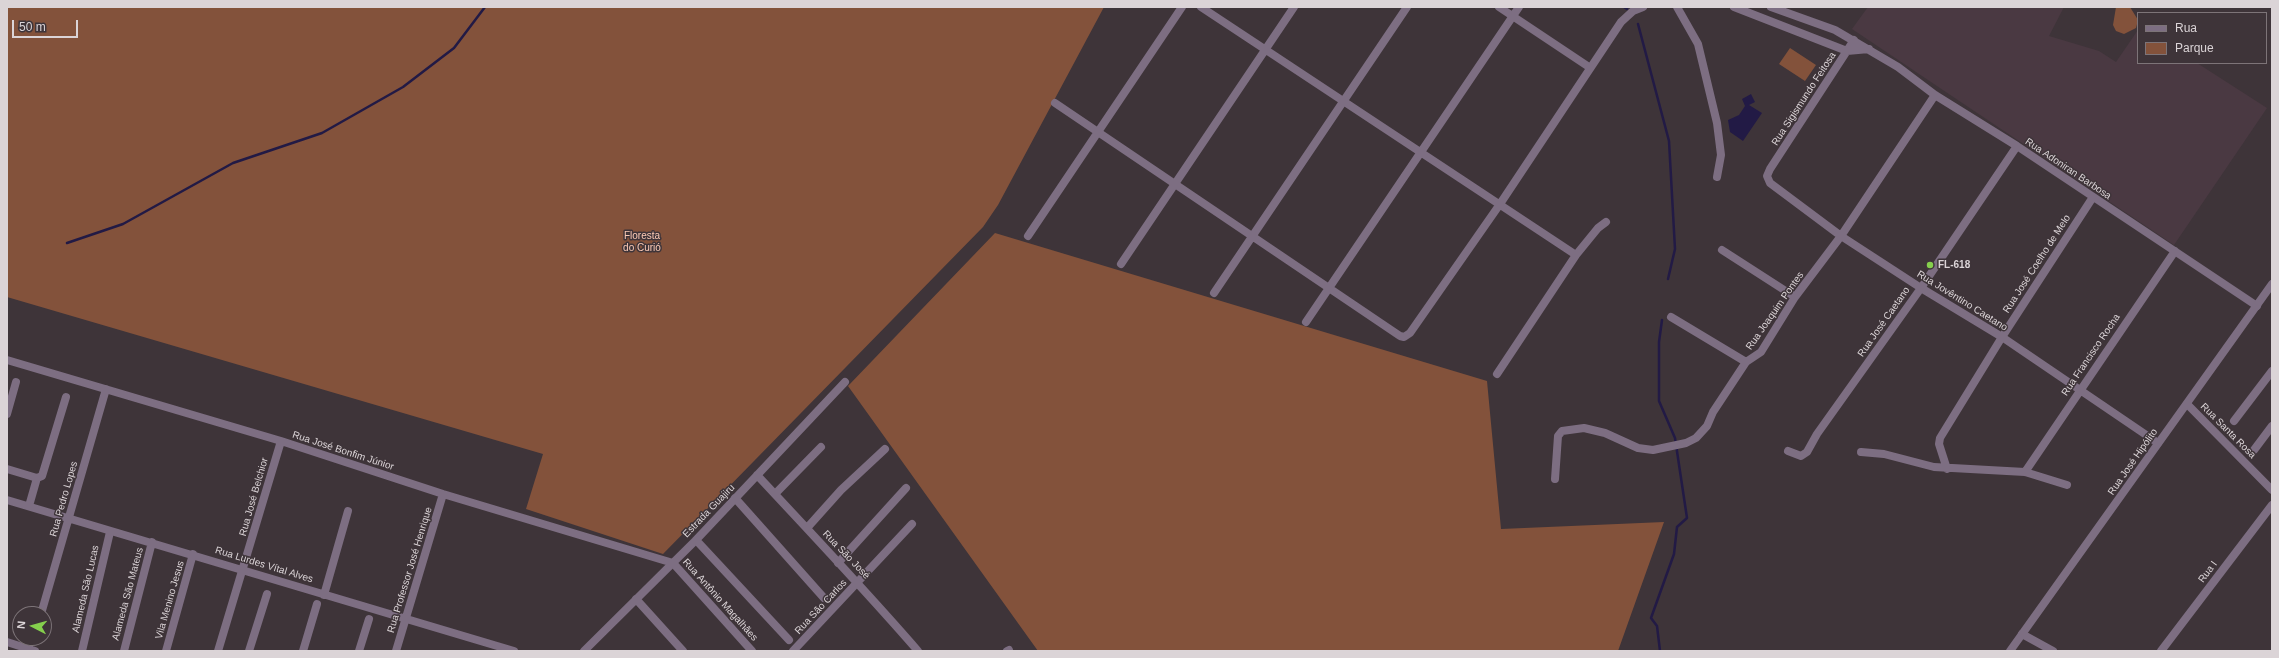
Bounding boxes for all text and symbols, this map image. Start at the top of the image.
scale bar [14,12,80,38]
legend [2137,12,2267,64]
text: 50 m [19,20,46,34]
text: Rua [2175,21,2197,35]
text: Parque [2175,41,2214,55]
street label: Rua Sigismundo Feitosa [1769,50,1839,148]
street label: Rua Adoniran Barbosa [2023,136,2113,202]
street label: Rua José Coelho de Melo [2001,212,2073,316]
park label: Floresta do Curió [623,230,661,254]
place label: FL-618 [1938,259,1970,271]
marker: FL-618 [1925,260,1935,270]
street label: Rua Jovêntino Caetano [1915,268,2009,334]
street label: Rua Joaquim Pontes [1743,270,1807,352]
street label: Rua José Caetano [1855,285,1913,359]
street label: Rua Francisco Rocha [2059,312,2123,398]
street label: Rua Santa Rosa [2198,401,2258,461]
street label: Rua José Hipólito [2106,426,2160,498]
street label: Rua José Bonfim Júnior [291,429,395,473]
street label: Rua José Belchior [237,456,271,538]
street label: Rua Pedro Lopes [48,460,80,538]
street label: Estrada Guajiru [681,482,737,540]
street label: Rua Professor José Henrique [385,506,435,634]
street label: Rua São José [820,528,872,582]
street label: Alameda São Lucas [70,544,102,634]
street label: Rua Lurdes Vítal Alves [214,544,314,586]
street label: Alameda São Mateus [110,546,146,642]
street label: Rua Antônio Magalhães [680,556,760,644]
street label: Vila Menino Jesus [153,559,187,641]
street label: Rua I [2196,559,2220,585]
street label: Rua São Carlos [793,577,849,637]
north arrow [12,606,52,646]
text: N [15,620,27,629]

